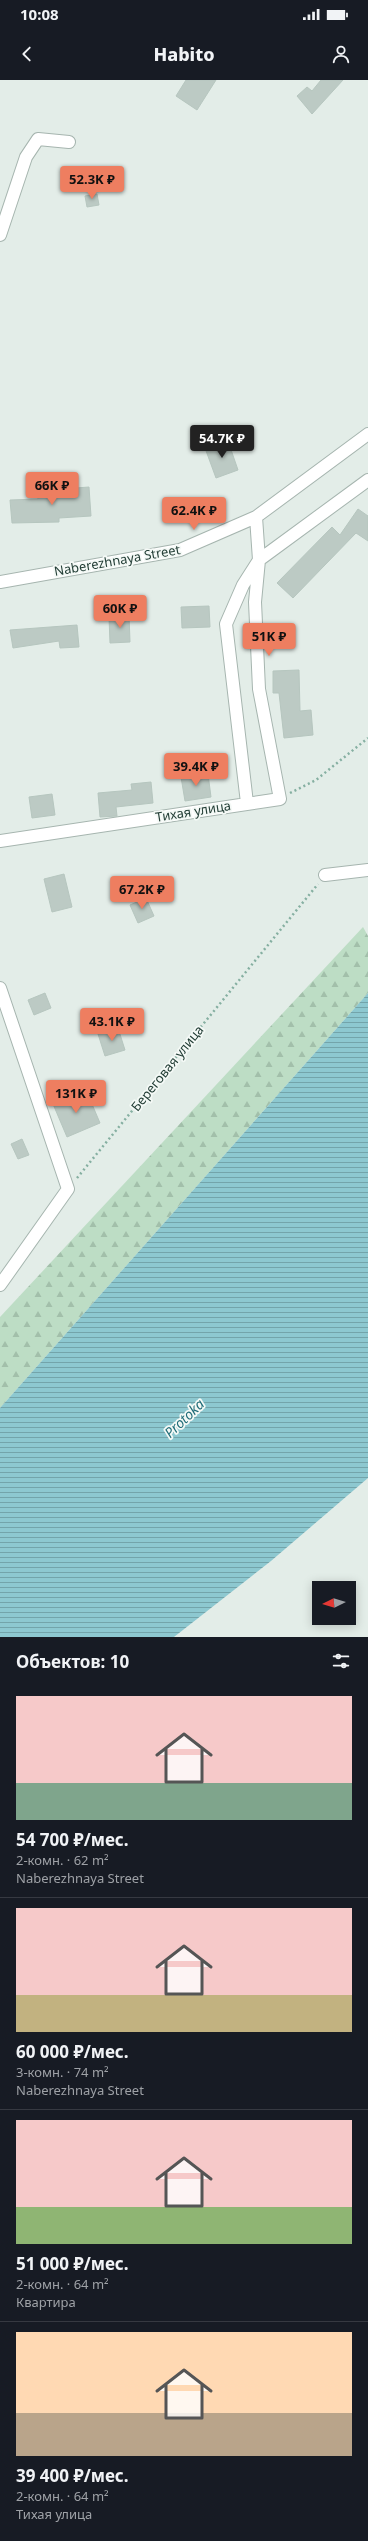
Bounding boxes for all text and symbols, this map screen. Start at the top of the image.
text: 10:08 [20,4,59,24]
text: Habito [153,42,215,66]
icon: back [16,43,38,65]
icon: person [330,43,352,65]
pin: 52.3K ₽ [55,166,129,200]
text: 52.3K ₽ [69,170,115,188]
pin: 54.7K ₽ [185,425,259,459]
text: 54.7K ₽ [199,429,245,447]
pin: 66K ₽ [24,472,80,506]
text: 66K ₽ [35,476,69,494]
pin: 62.4K ₽ [157,497,231,531]
text: 62.4K ₽ [171,501,217,519]
street label: Naberezhnaya Street [52,540,182,580]
pin: 60K ₽ [92,595,148,629]
text: 60K ₽ [103,599,137,617]
pin: 51K ₽ [241,623,297,657]
text: 51K ₽ [252,627,286,645]
pin: 39.4K ₽ [159,753,233,787]
text: 39.4K ₽ [173,757,219,775]
street label: Тихая улица [154,796,232,826]
pin: 67.2K ₽ [105,876,179,910]
text: 67.2K ₽ [119,880,165,898]
pin: 43.1K ₽ [75,1008,149,1042]
text: 43.1K ₽ [89,1012,135,1030]
street label: Береговая улица [127,1021,207,1115]
pin: 131K ₽ [43,1080,109,1114]
text: 131K ₽ [55,1084,97,1102]
water label: Protoka [160,1394,208,1442]
north arrow [312,1581,356,1625]
map controls [312,1581,356,1625]
text: Объектов: 10 [16,1650,129,1673]
icon: filters [330,1650,352,1672]
icon: home [148,1722,220,1794]
text: 54 700 ₽/мес. [16,1828,129,1851]
text: 2-комн. · 62 m² [16,1851,109,1869]
text: Naberezhnaya Street [16,1869,144,1887]
icon: home [148,1934,220,2006]
text: 60 000 ₽/мес. [16,2040,129,2063]
text: 3-комн. · 74 m² [16,2063,109,2081]
text: Naberezhnaya Street [16,2081,144,2099]
icon: home [148,2146,220,2218]
text: 51 000 ₽/мес. [16,2252,129,2275]
text: 2-комн. · 64 m² [16,2275,109,2293]
text: Квартира [16,2293,76,2311]
icon: home [148,2358,220,2430]
text: 39 400 ₽/мес. [16,2464,129,2487]
text: 2-комн. · 64 m² [16,2487,109,2505]
text: Тихая улица [16,2505,92,2523]

